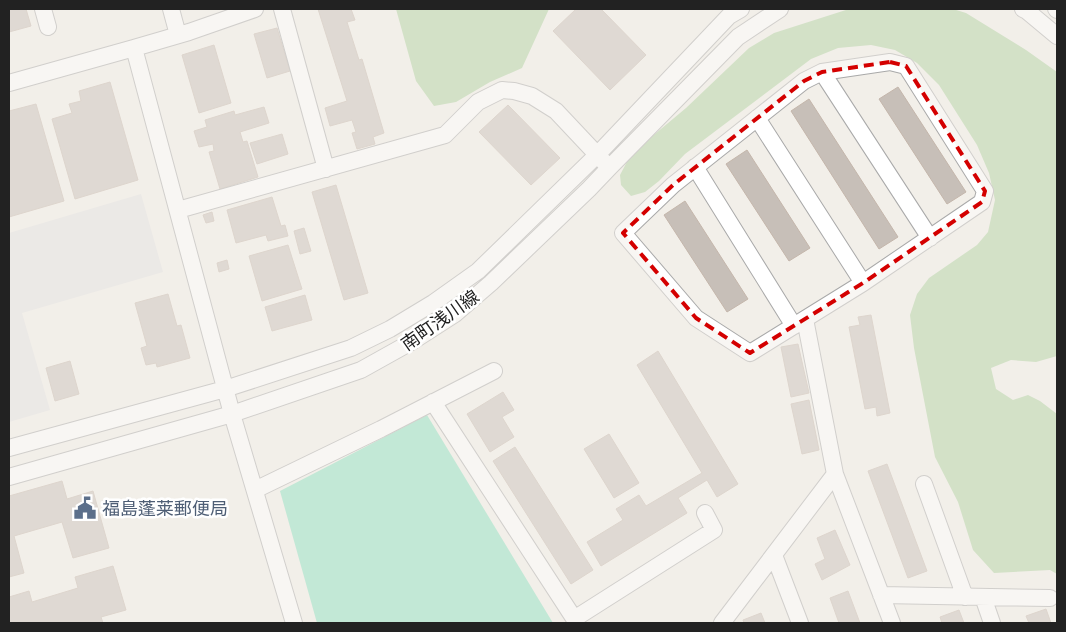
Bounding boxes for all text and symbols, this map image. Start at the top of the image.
street label: 南町浅川線 [396,284,484,356]
public building icon: 福島蓬莱郵便局 [72,495,98,521]
place label: 福島蓬莱郵便局 [102,496,228,521]

